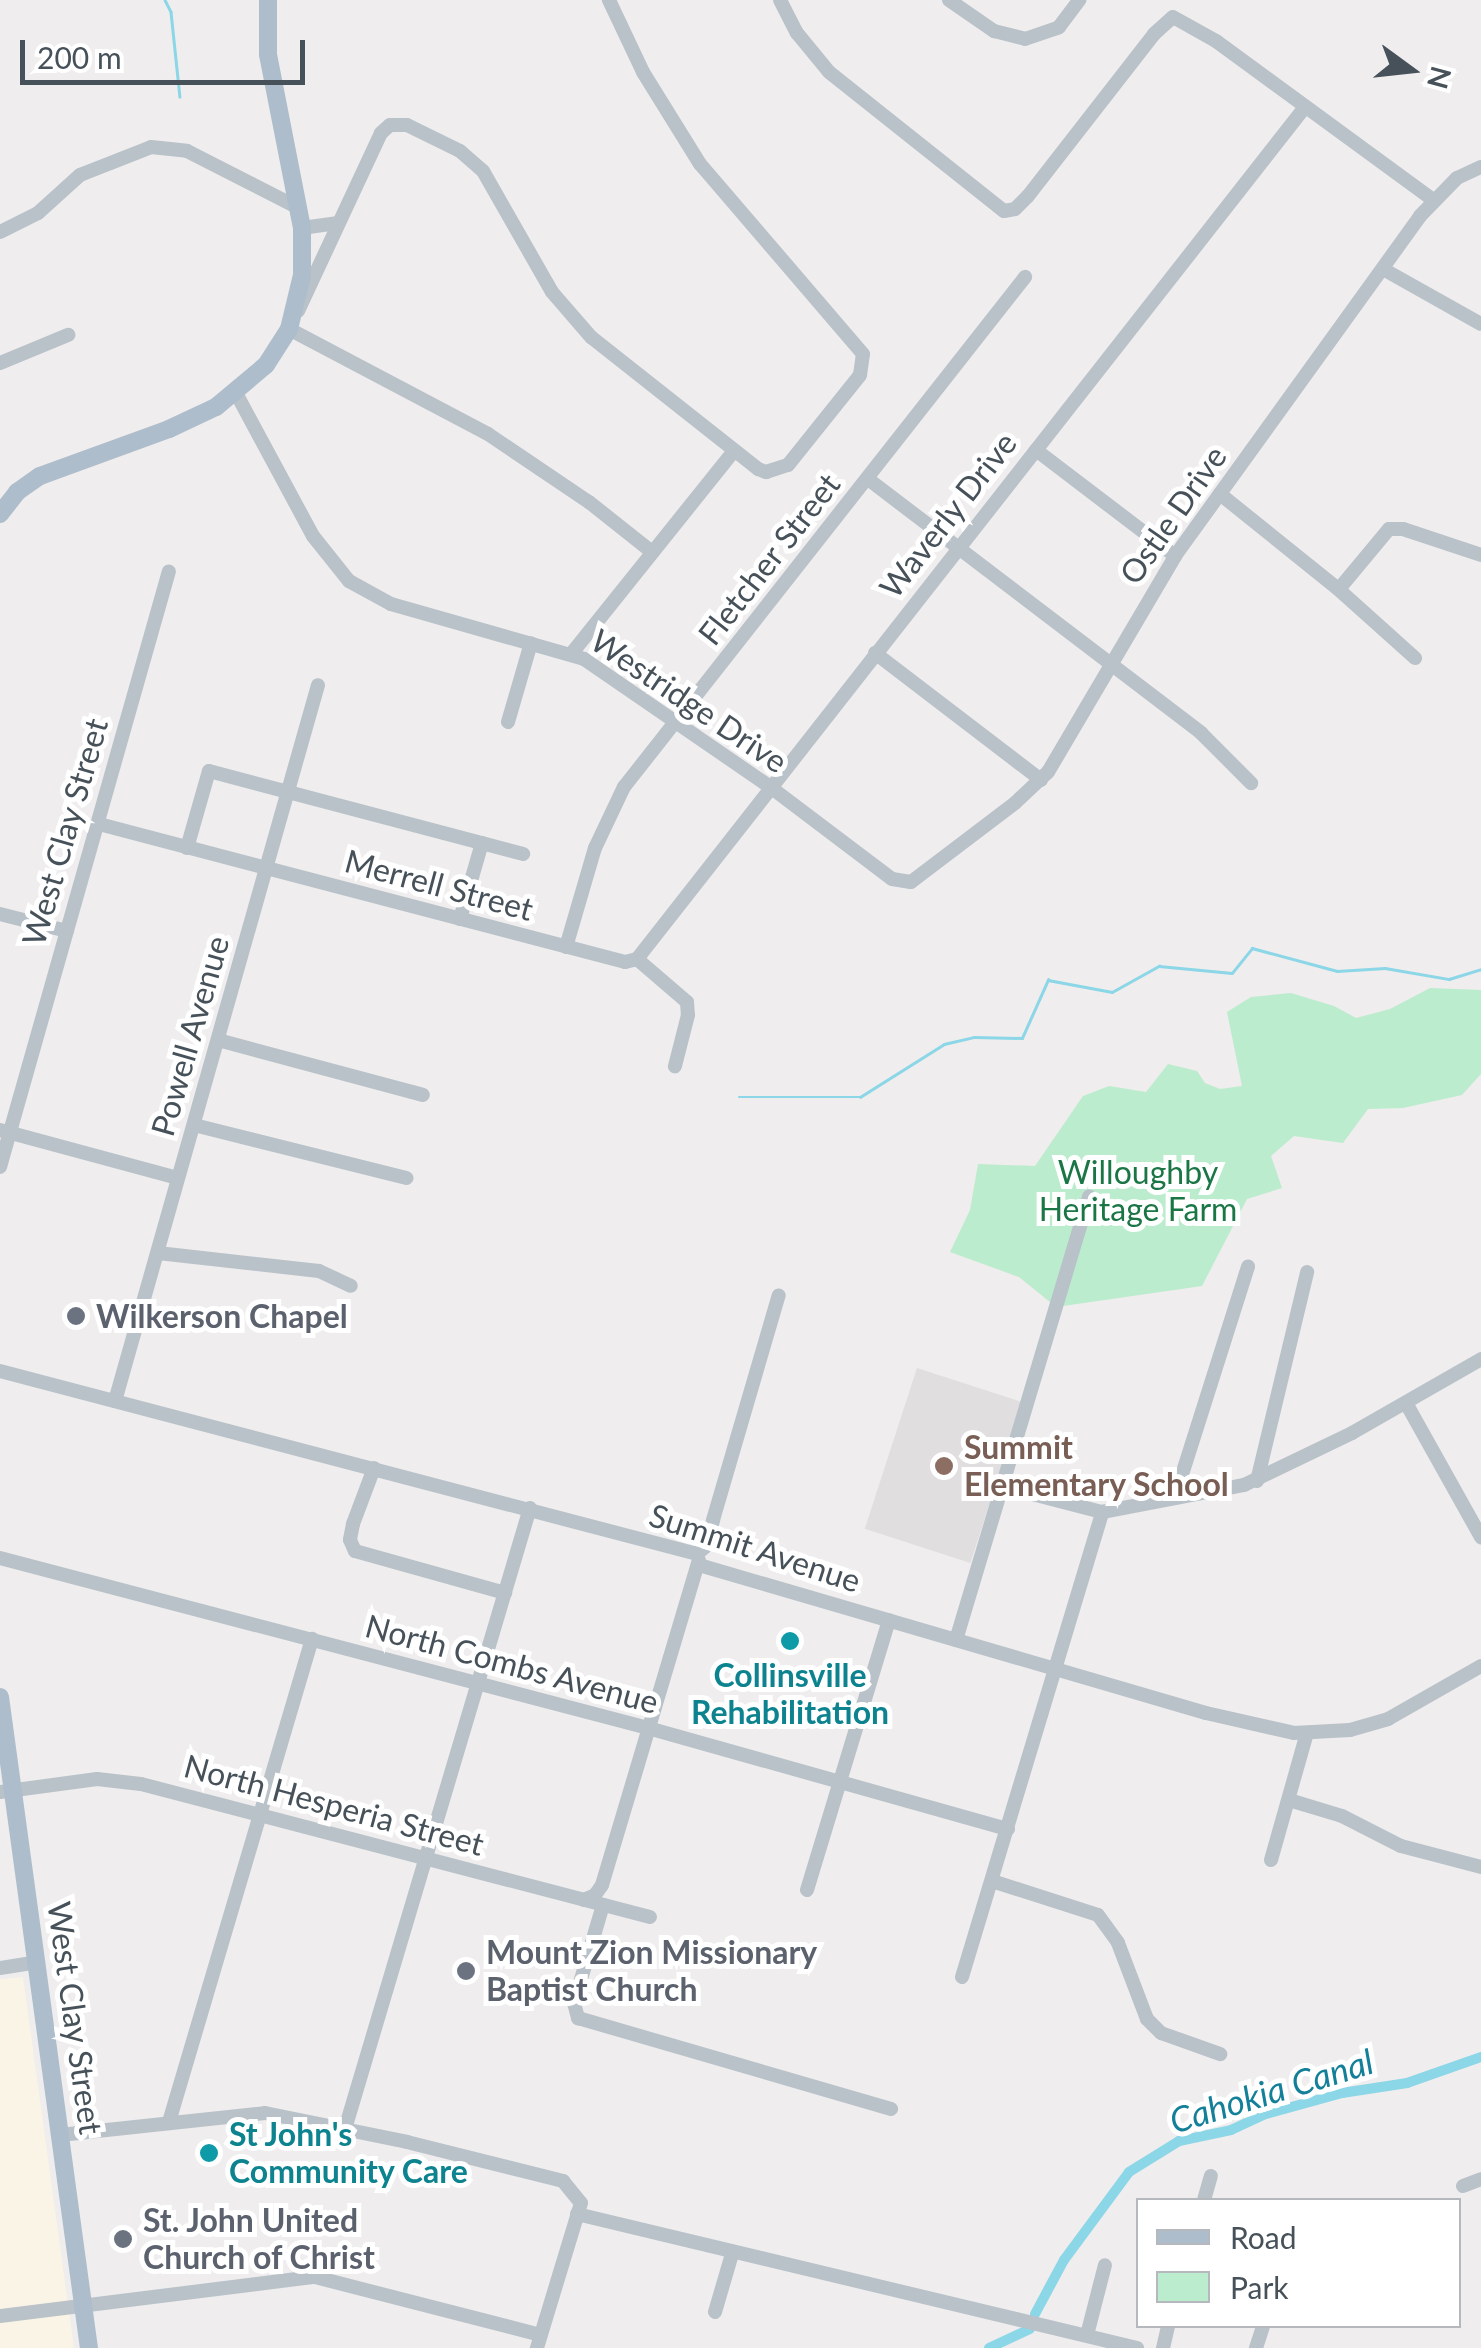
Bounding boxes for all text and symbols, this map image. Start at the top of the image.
scale bar [25,20,310,82]
north arrow [1361,20,1461,120]
text: 200 m [37,39,122,75]
text: N [1421,63,1459,93]
street label: Waverly Drive [871,424,1025,606]
street label: Ostle Drive [1111,439,1235,591]
street label: Fletcher Street [690,465,848,653]
street label: Westridge Drive [584,621,794,781]
street label: West Clay Street [14,714,116,950]
street label: Merrell Street [341,841,537,929]
street label: Powell Avenue [143,931,237,1141]
park label: Willoughby Heritage Farm [1039,1154,1237,1229]
place label: Wilkerson Chapel [96,1297,348,1335]
marker: Wilkerson Chapel [65,1305,87,1327]
place label: Summit Elementary School [964,1429,1230,1504]
marker: Summit Elementary School [933,1455,955,1477]
street label: Summit Avenue [644,1496,866,1600]
street label: North Combs Avenue [361,1606,663,1722]
marker: Collinsville Rehabilitation [779,1630,801,1652]
place label: Collinsville Rehabilitation [691,1657,889,1732]
street label: North Hesperia Street [180,1747,488,1863]
street label: West Clay Street [40,1899,110,2137]
place label: Mount Zion Missionary Baptist Church [486,1934,817,2009]
marker: Mount Zion Missionary Baptist Church [455,1960,477,1982]
water label: Cahokia Canal [1164,2039,1378,2141]
place label: St John's Community Care [229,2116,469,2191]
marker: St John's Community Care [198,2142,220,2164]
legend [1136,2198,1461,2328]
place label: St. John United Church of Christ [143,2202,375,2277]
text: Road [1230,2219,1297,2255]
marker: St. John United Church of Christ [112,2228,134,2250]
text: Park [1230,2269,1289,2305]

